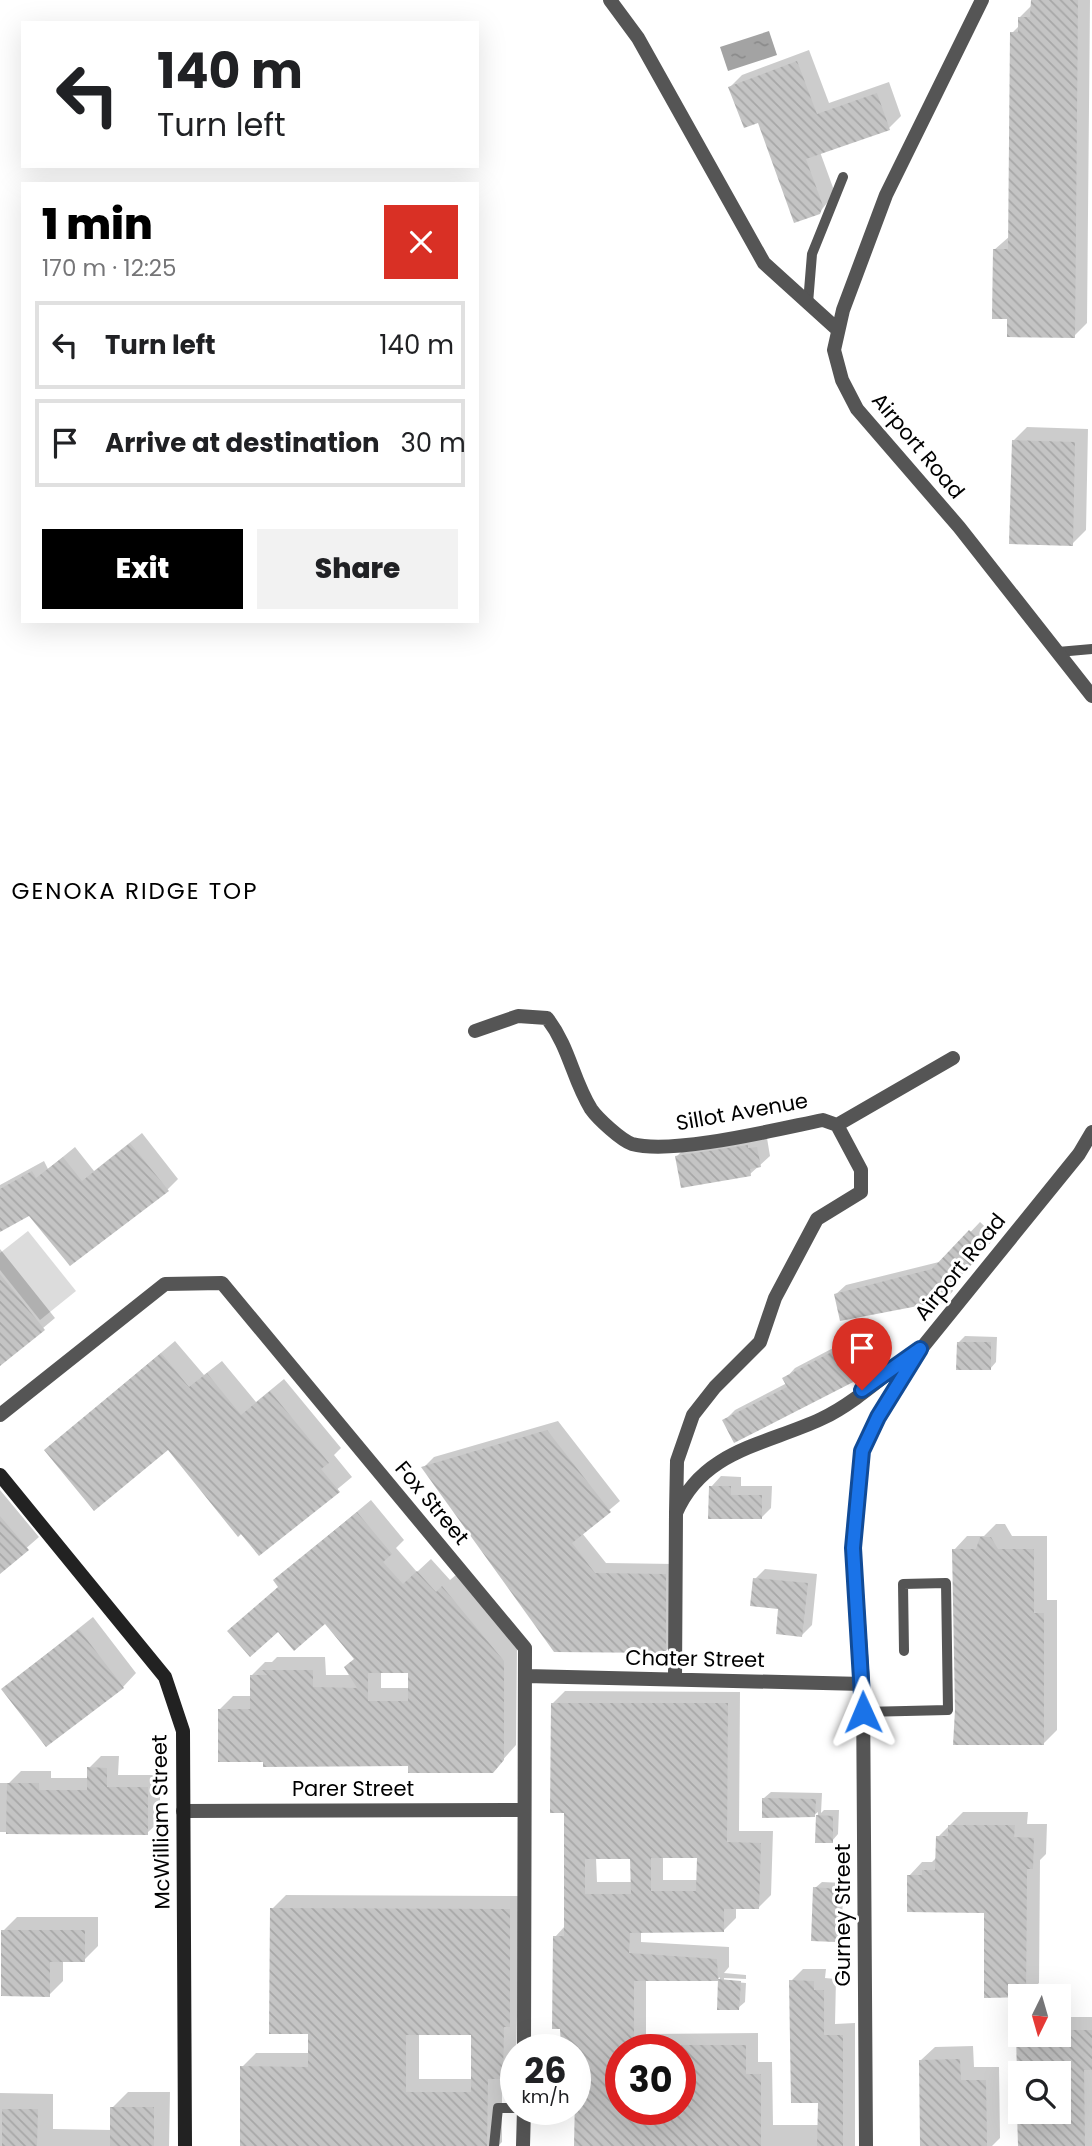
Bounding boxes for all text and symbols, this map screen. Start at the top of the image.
text: 140 m [157,37,303,105]
icon: left [42,49,133,140]
text: Turn left [157,102,286,147]
text: 1 min [42,195,153,254]
button: close [384,205,458,279]
text: 170 m · 12:25 [42,252,177,284]
icon: left [46,326,84,364]
text: Turn left [105,327,216,363]
text: 140 m [379,327,454,363]
street label: Airport Road [865,386,971,505]
icon: arrive [46,424,84,462]
text: Arrive at destination [105,425,380,461]
text: 30 m [401,425,466,461]
button: Exit [42,529,243,609]
button: Share [257,529,458,609]
district label: GENOKA RIDGE TOP [12,875,258,907]
street label: Sillot Avenue [674,1086,810,1137]
street label: Airport Road [907,1207,1012,1327]
pin [832,1318,892,1390]
icon: arrive [843,1329,881,1367]
street label: Fox Street [389,1455,476,1551]
street label: Chater Street [625,1643,765,1674]
position arrow [826,1675,900,1749]
street label: McWilliam Street [144,1734,177,1910]
street label: Parer Street [292,1774,414,1803]
street label: Gurney Street [828,1844,857,1987]
north arrow [1008,1984,1071,2048]
map controls [1008,1984,1071,2124]
speed limit sign: 30 [605,2034,696,2125]
text: 26 [524,2046,567,2095]
button: search [1008,2061,1071,2124]
text: km/h [522,2084,569,2109]

